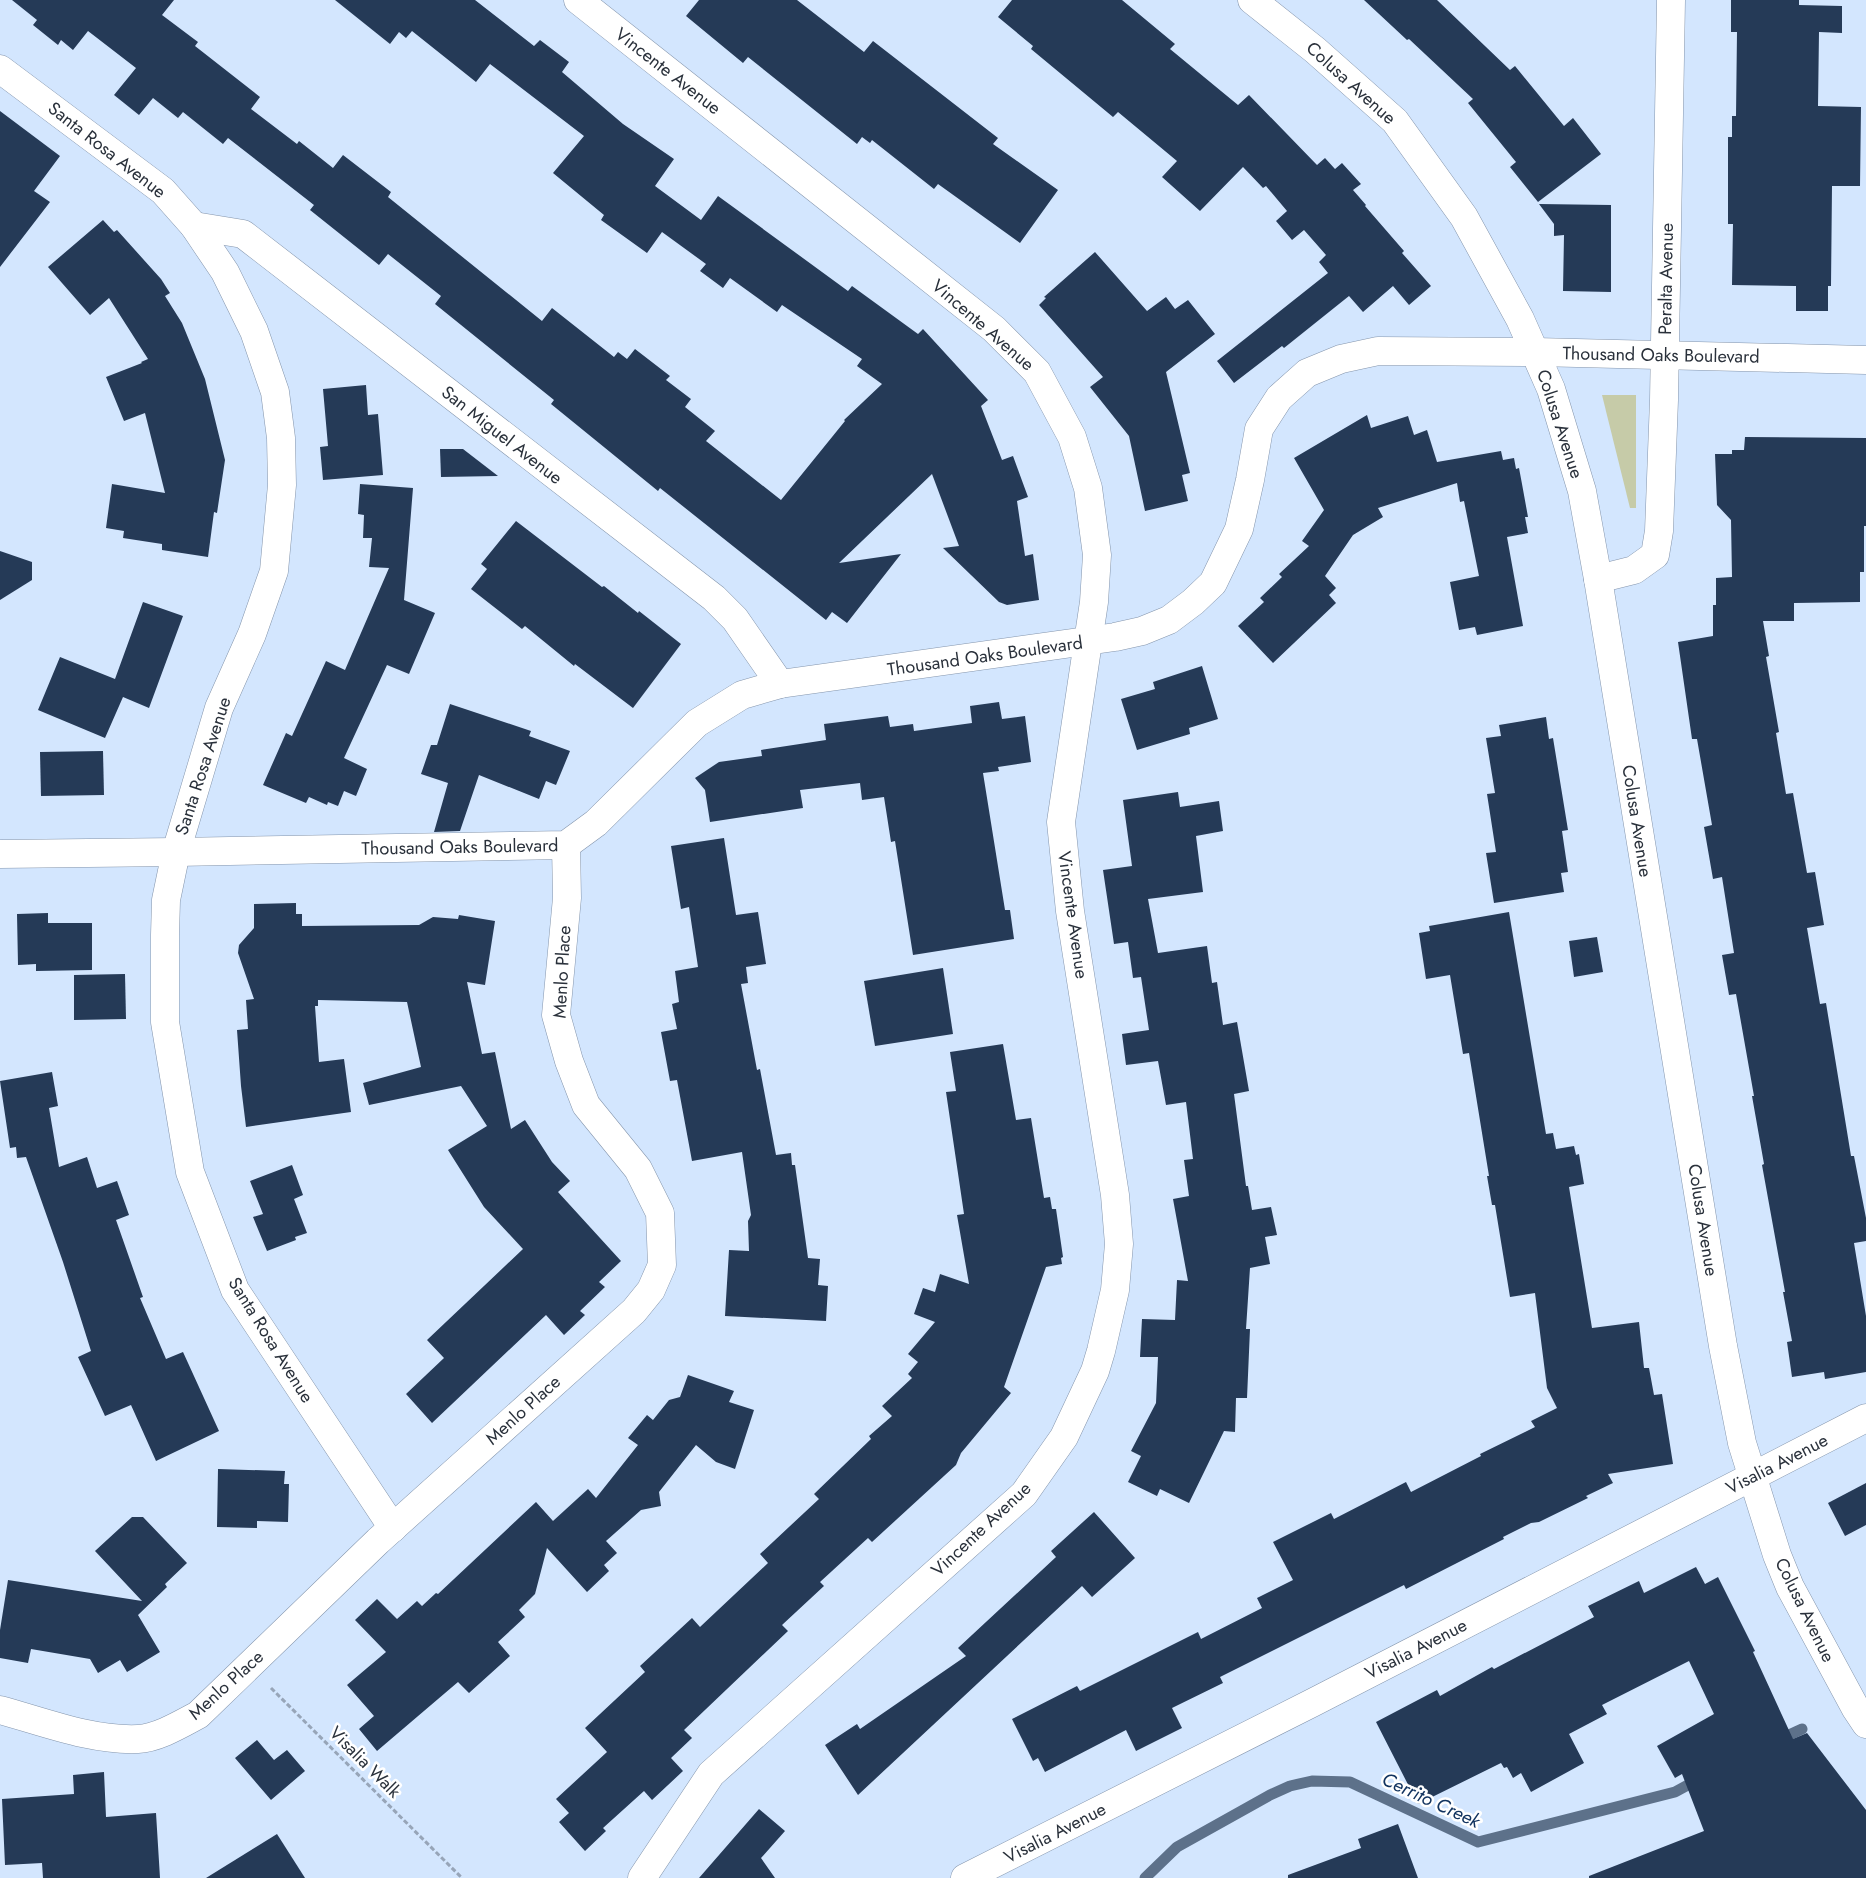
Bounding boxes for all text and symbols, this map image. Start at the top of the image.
street label: Vincente Avenue [609,21,727,121]
street label: Colusa Avenue [1300,35,1402,131]
street label: Santa Rosa Avenue [42,96,172,204]
street label: Peralta Avenue [1652,223,1680,335]
street label: Vincente Avenue [926,273,1040,377]
street label: Thousand Oaks Boulevard [1562,340,1760,370]
street label: Colusa Avenue [1530,366,1590,482]
street label: San Miguel Avenue [436,379,568,491]
street label: Thousand Oaks Boulevard [886,629,1084,683]
street label: Santa Rosa Avenue [168,694,238,838]
street label: Colusa Avenue [1615,763,1659,879]
street label: Thousand Oaks Boulevard [361,832,559,862]
street label: Vincente Avenue [1051,850,1095,980]
street label: Menlo Place [547,925,577,1019]
street label: Colusa Avenue [1681,1162,1725,1278]
street label: Santa Rosa Avenue [222,1272,320,1408]
street label: Menlo Place [480,1369,566,1451]
street label: Visalia Avenue [1721,1427,1833,1501]
street label: Vincente Avenue [925,1476,1037,1582]
street label: Colusa Avenue [1769,1553,1841,1667]
street label: Visalia Avenue [1360,1612,1472,1686]
street label: Menlo Place [183,1644,269,1726]
street label: Visalia Walk [323,1720,407,1804]
water label: Cerrito Creek [1377,1765,1485,1835]
street label: Visalia Avenue [999,1796,1111,1870]

